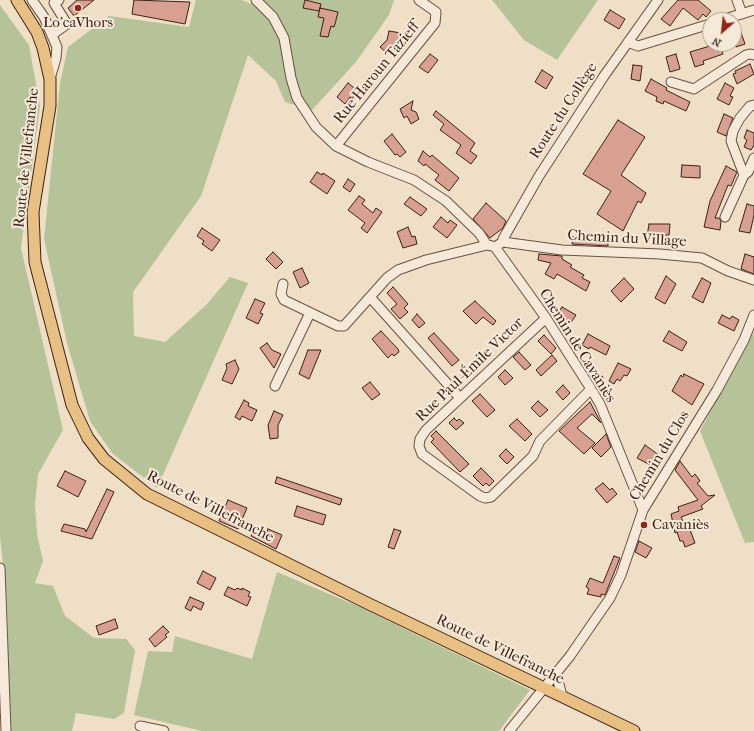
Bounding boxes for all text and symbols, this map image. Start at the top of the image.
marker: Lo'caVhors [73,3,83,13]
north arrow [702,12,742,52]
place label: Lo'caVhors [43,14,113,32]
street label: Rue Haroun Tazieff [330,19,424,127]
text: N [710,34,723,50]
street label: Route du Collège [526,60,602,162]
street label: Route de Villefranche [11,87,43,229]
street label: Chemin du Village [567,227,687,251]
street label: Chemin de Cavaniès [535,286,619,406]
street label: Rue Paul-Émile Victor [412,314,528,426]
street label: Chemin du Clos [626,408,694,504]
street label: Route de Villefranche [143,467,277,547]
place label: Cavaniès [652,516,709,534]
marker: Cavaniès [639,520,649,530]
street label: Route de Villefranche [433,611,567,689]

